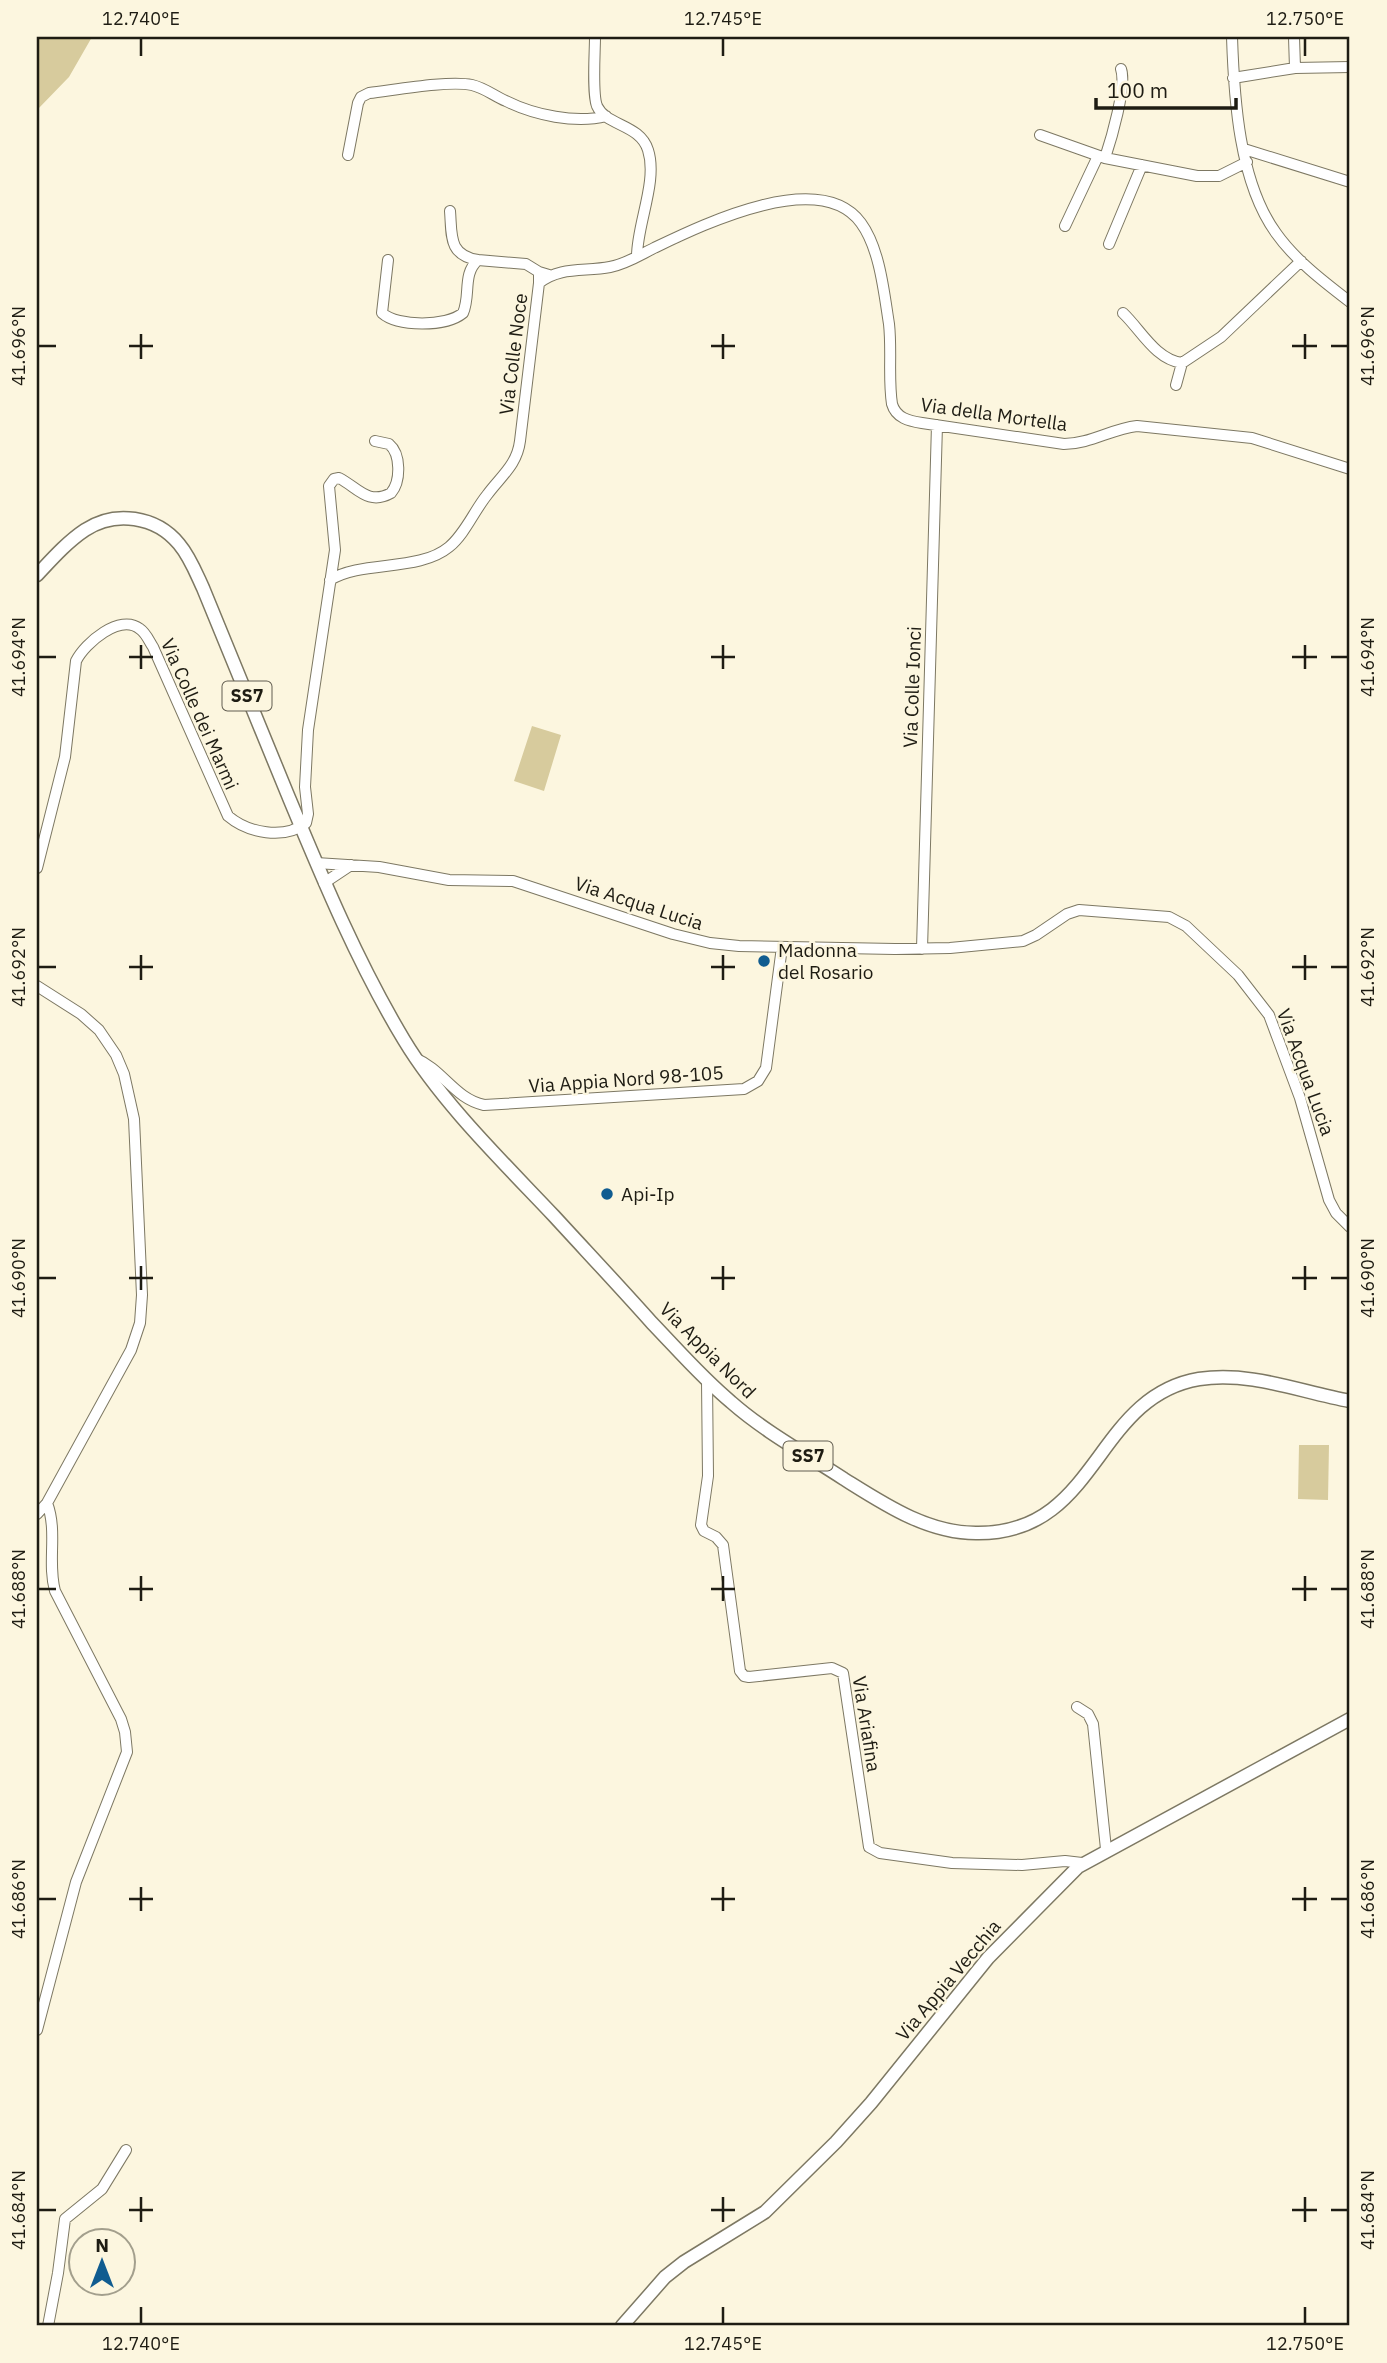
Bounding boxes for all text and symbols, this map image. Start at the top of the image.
text: 12.740°E [102,7,180,30]
text: 12.745°E [684,7,762,30]
text: 12.750°E [1266,7,1344,30]
scale bar [1096,66,1236,110]
text: 100 m [1107,76,1168,104]
street label: Via Colle Noce [494,292,532,416]
text: 41.696°N [7,306,30,386]
text: 41.696°N [1356,306,1379,386]
street label: Via della Mortella [919,392,1069,436]
text: 41.694°N [7,617,30,697]
text: 41.694°N [1356,617,1379,697]
street label: Via Colle Ionci [898,626,926,748]
street label: Via Colle dei Marmi [156,635,244,793]
road number: SS7 [222,682,272,710]
street label: Via Acqua Lucia [572,871,706,935]
text: 41.692°N [7,927,30,1007]
text: 41.692°N [1356,927,1379,1007]
place label: Madonna del Rosario [778,938,873,984]
marker: Madonna del Rosario [756,953,772,969]
street label: Via Acqua Lucia [1272,1005,1340,1139]
street label: Via Appia Nord 98-105 [528,1060,724,1098]
place label: Api-Ip [621,1182,675,1206]
marker: Api-Ip [599,1186,615,1202]
text: 41.690°N [7,1238,30,1318]
text: 41.690°N [1356,1238,1379,1318]
street label: Via Appia Nord [655,1297,761,1403]
road number: SS7 [784,1442,832,1470]
text: 41.688°N [7,1549,30,1629]
text: 41.688°N [1356,1549,1379,1629]
street label: Via Ariafina [848,1674,886,1774]
text: 41.686°N [7,1859,30,1939]
text: 41.686°N [1356,1859,1379,1939]
street label: Via Appia Vecchia [890,1915,1006,2045]
text: 41.684°N [7,2170,30,2250]
text: 41.684°N [1356,2170,1379,2250]
north arrow [66,2226,136,2296]
text: N [95,2233,109,2257]
text: 12.740°E [102,2332,180,2355]
text: 12.745°E [684,2332,762,2355]
text: 12.750°E [1266,2332,1344,2355]

